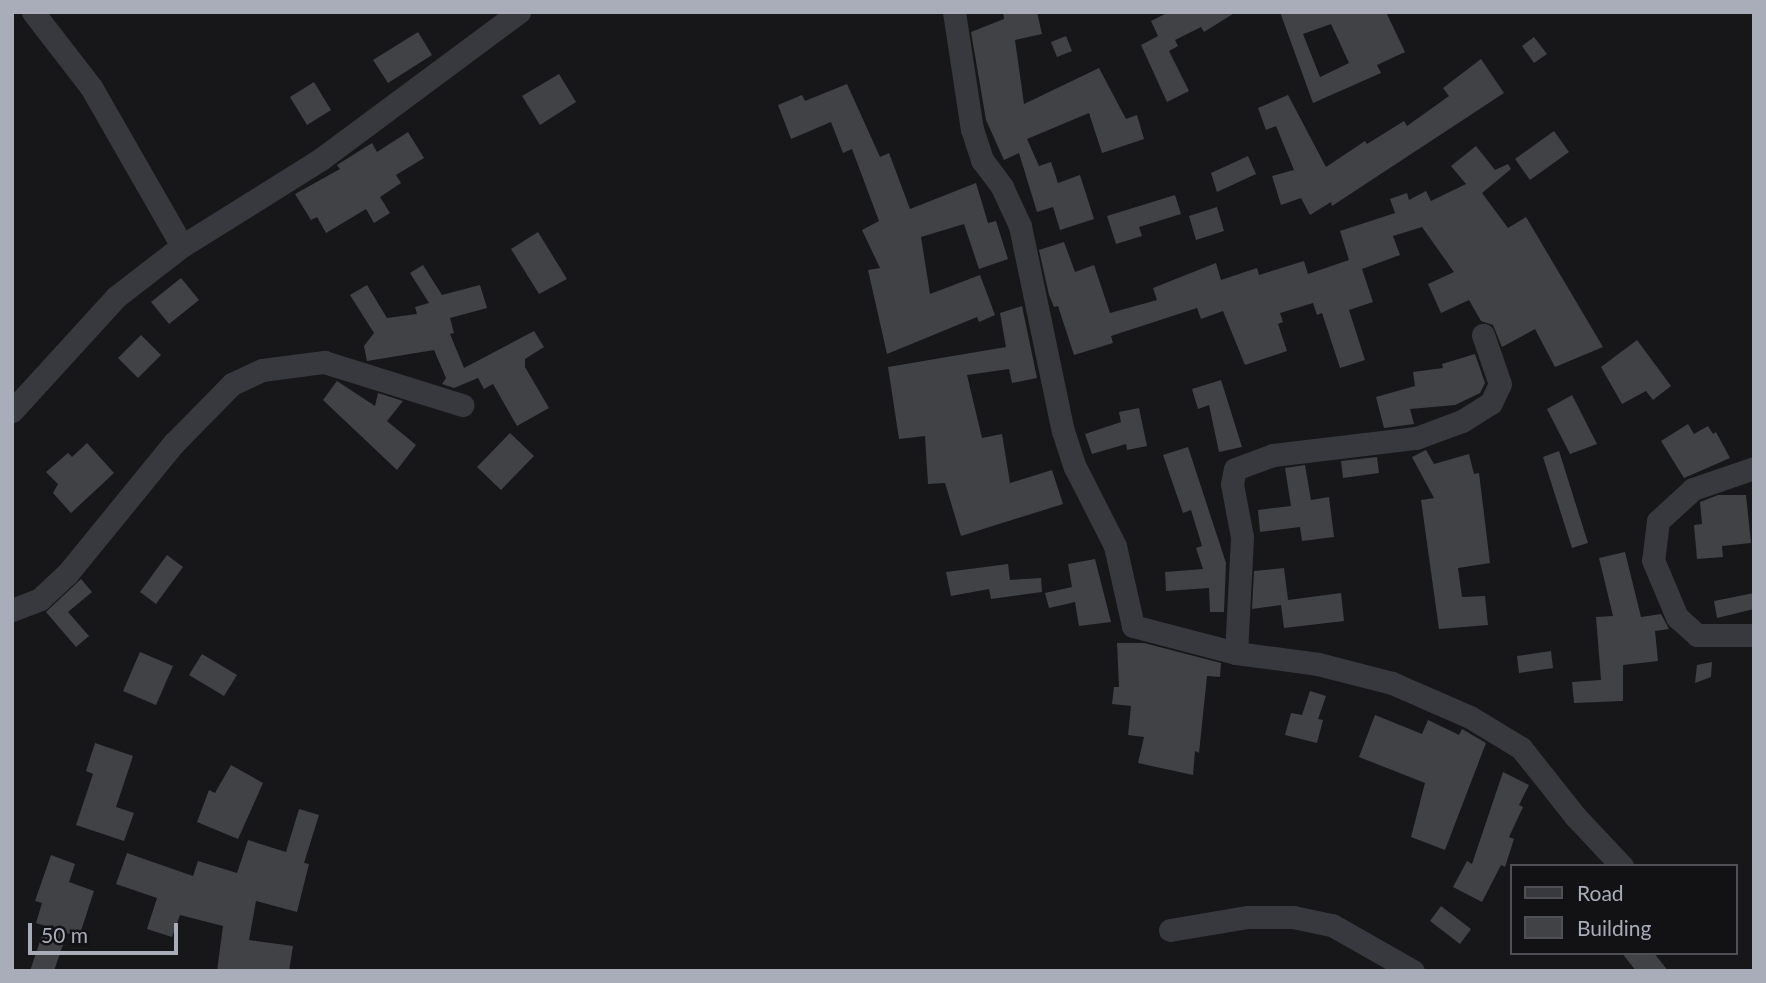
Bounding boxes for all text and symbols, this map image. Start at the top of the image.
legend [1510,864,1738,955]
text: Road [1577,880,1624,905]
scale bar [32,909,182,953]
text: Building [1577,915,1652,940]
text: 50 m [41,922,88,947]

